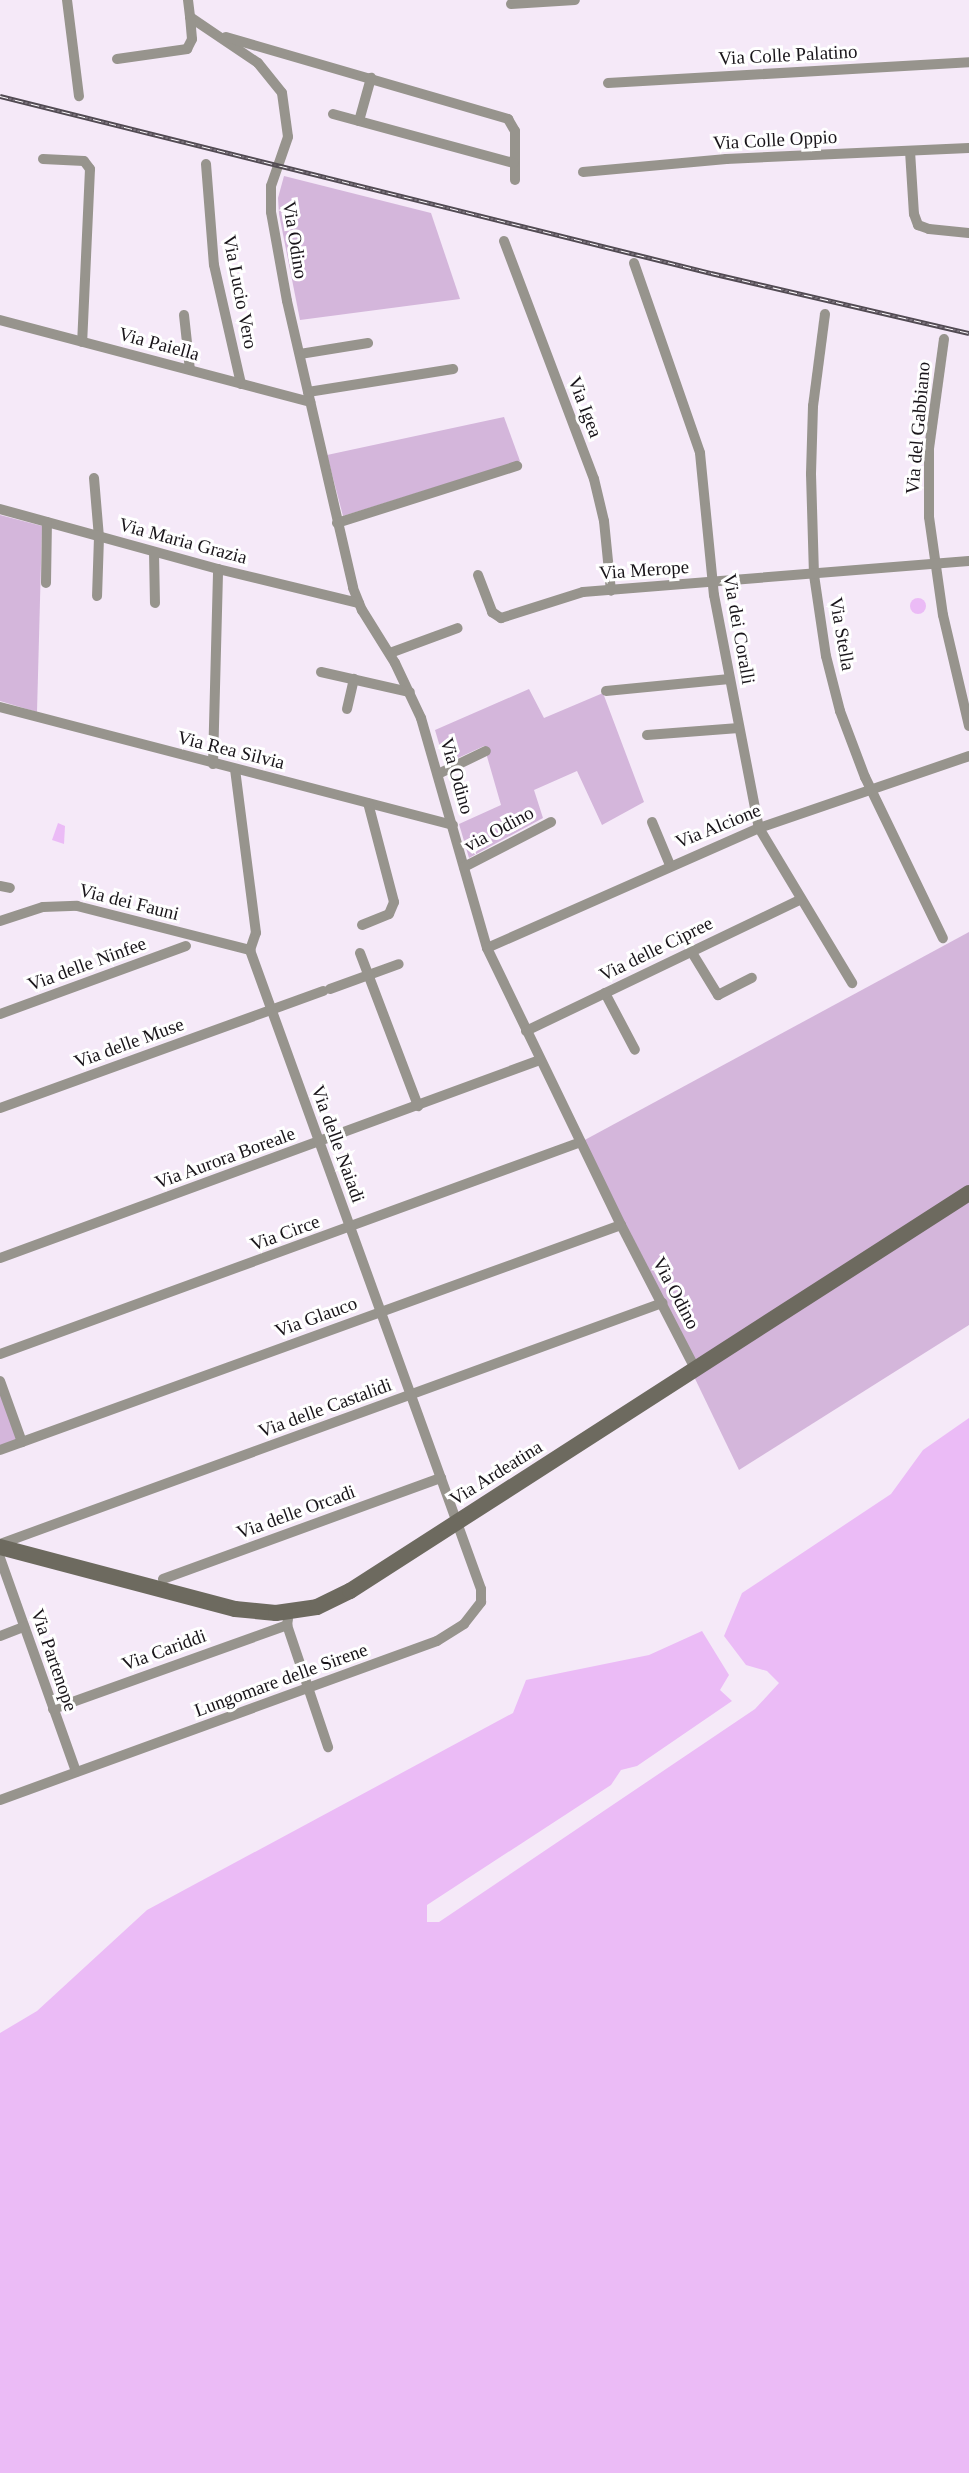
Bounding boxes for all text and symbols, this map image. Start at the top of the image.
street label: Via Colle Palatino [718,40,858,70]
street label: Via Colle Oppio [712,125,838,155]
street label: Via Odino [278,199,312,281]
street label: Via Lucio Vero [218,233,262,351]
street label: Via Paiella [116,322,202,366]
street label: Via del Gabbiano [901,361,935,495]
street label: Via Igea [563,373,607,441]
street label: Via Maria Grazia [116,513,250,569]
street label: Via Merope [598,555,690,585]
street label: Via dei Coralli [718,572,760,686]
street label: Via Stella [824,595,860,673]
street label: Via Rea Silvia [175,726,287,774]
street label: Via Odino [435,735,479,817]
street label: Via Alcione [671,798,765,854]
street label: via Odino [460,801,538,857]
street label: Via dei Fauni [77,879,181,925]
street label: Via delle Cipree [596,912,716,986]
street label: Via delle Ninfee [25,932,149,996]
street label: Via delle Muse [71,1013,187,1073]
street label: Via delle Naiadi [306,1082,370,1206]
street label: Via Aurora Boreale [151,1122,299,1194]
street label: Via Circe [247,1210,323,1256]
street label: Via Odino [647,1253,705,1333]
street label: Via Glauco [272,1292,360,1342]
street label: Via delle Castalidi [255,1373,395,1443]
street label: Via Ardeatina [445,1435,547,1511]
street label: Via delle Orcadi [234,1480,358,1544]
street label: Via Partenope [26,1606,82,1714]
street label: Via Cariddi [119,1624,209,1676]
street label: Lungomare delle Sirene [191,1638,371,1722]

